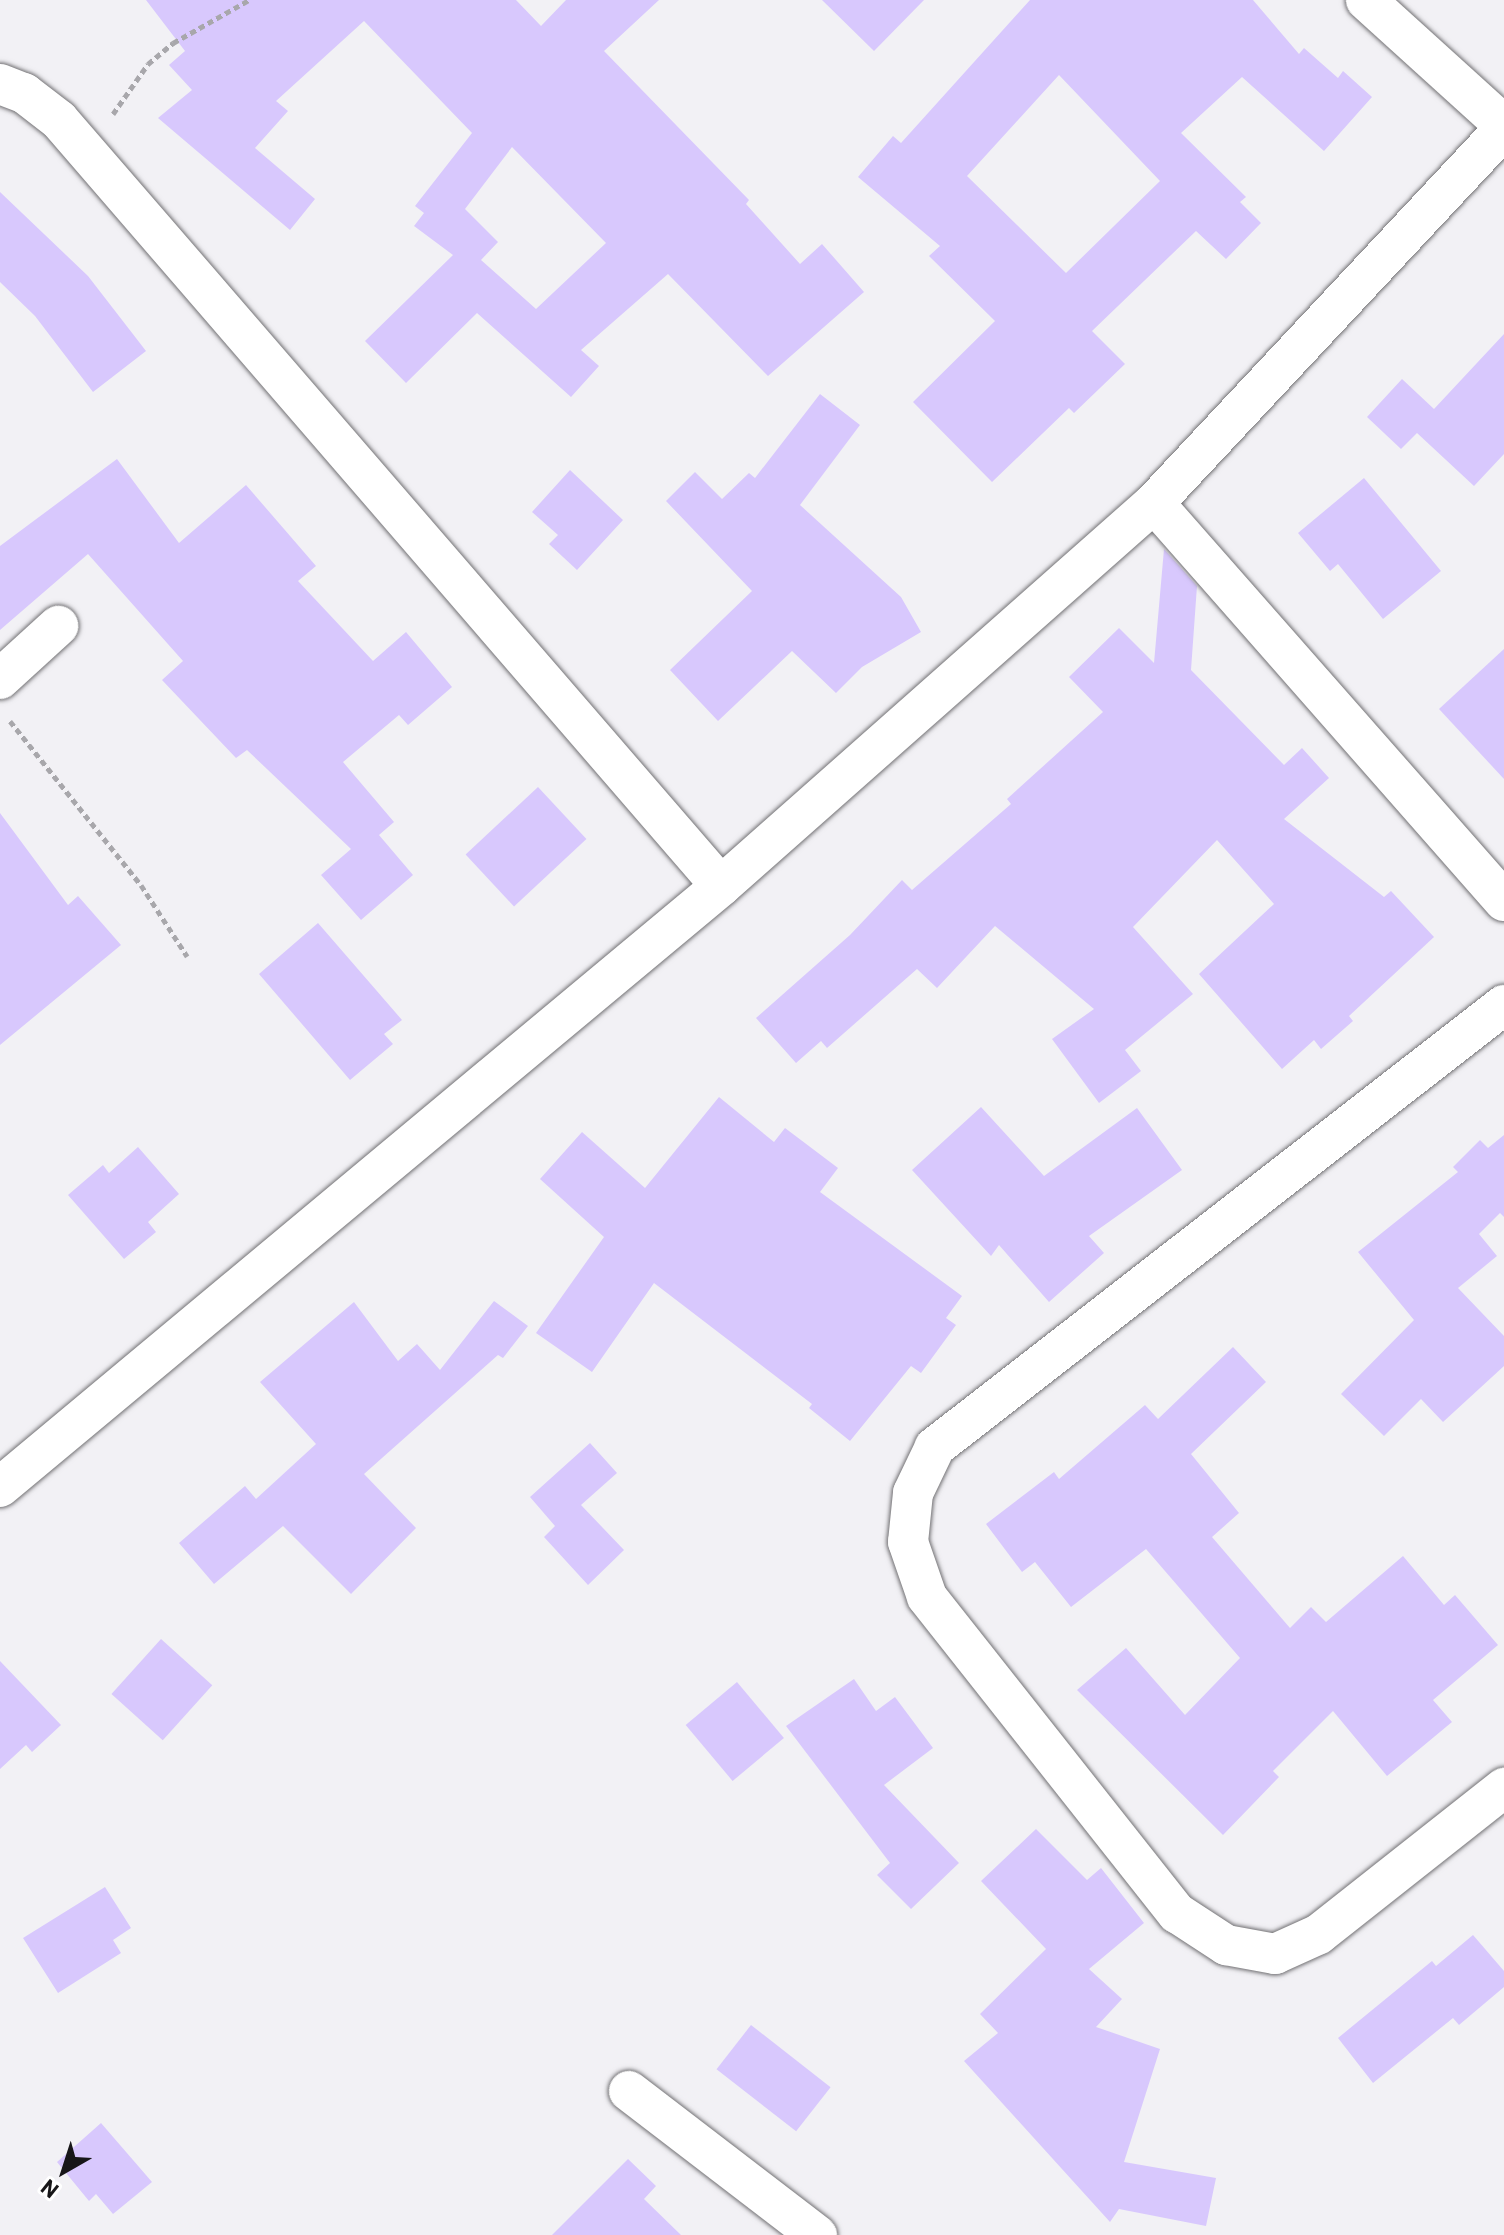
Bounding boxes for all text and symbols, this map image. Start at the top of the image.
north arrow [24,2131,104,2211]
text: N [35,2175,63,2204]

